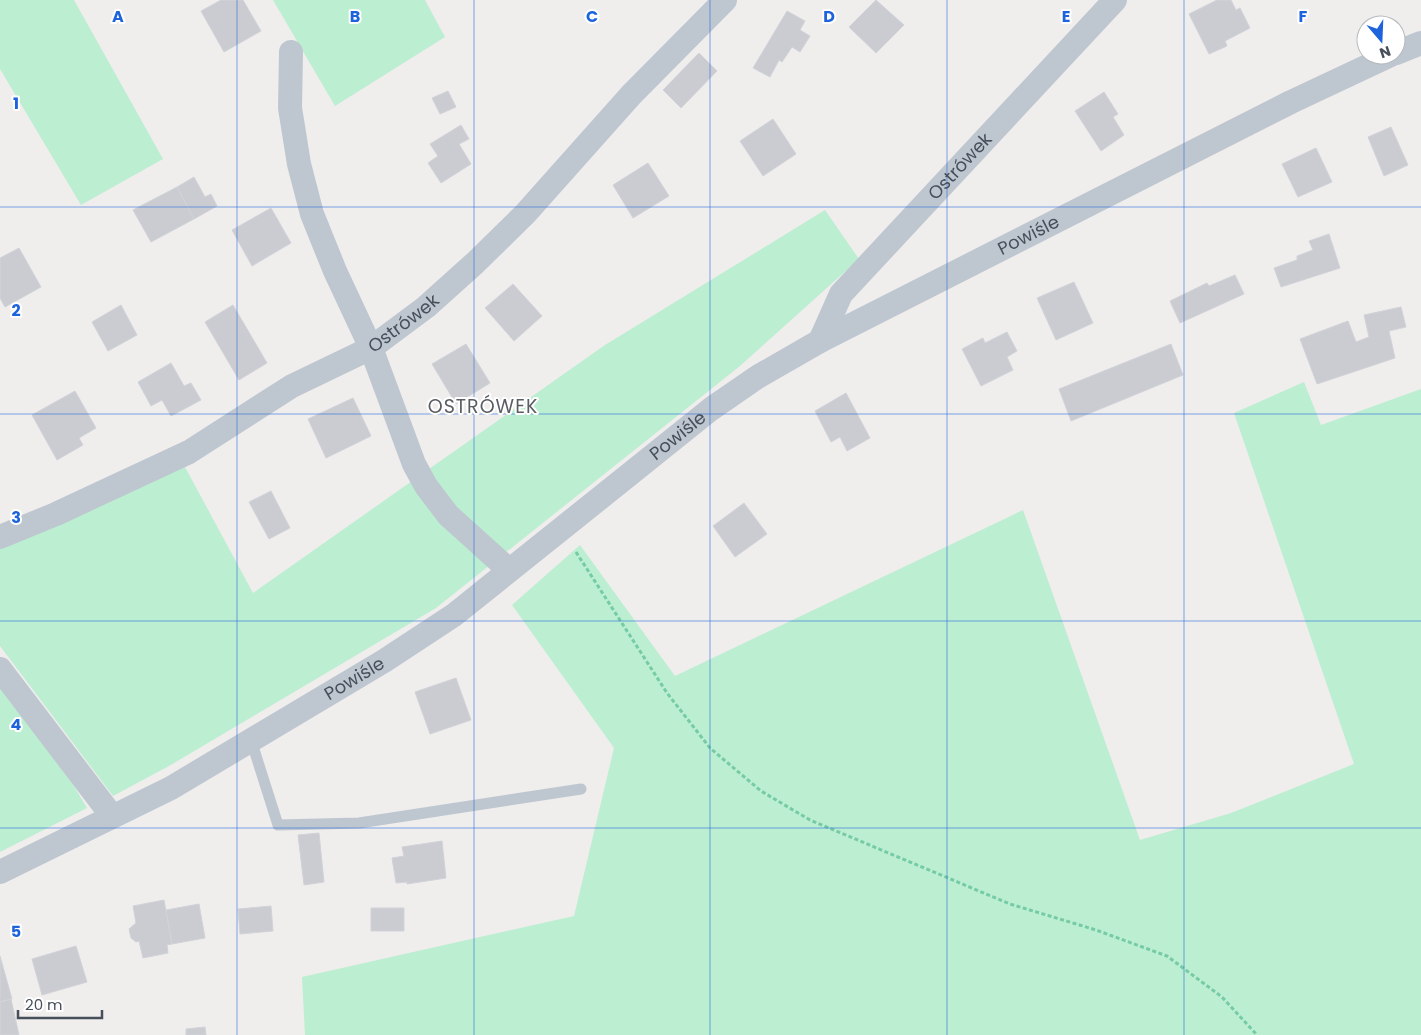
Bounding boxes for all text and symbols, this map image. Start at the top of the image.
text: A [112,5,124,28]
text: B [350,5,360,28]
text: C [586,5,598,28]
text: D [823,5,835,28]
text: E [1062,5,1070,28]
text: F [1299,5,1308,28]
north arrow [1356,15,1406,65]
text: N [1377,41,1393,63]
text: 1 [13,92,19,115]
street label: Ostrówek [922,126,998,205]
street label: Powiśle [993,209,1063,261]
street label: Ostrówek [362,288,445,358]
text: 2 [11,299,21,322]
district label: OSTRÓWEK [428,393,538,420]
street label: Powiśle [644,405,711,466]
text: 3 [11,506,21,529]
street label: Powiśle [319,651,389,706]
text: 4 [11,713,22,736]
text: 5 [11,920,21,943]
scale bar [18,988,101,1020]
text: 20 m [25,994,63,1015]

